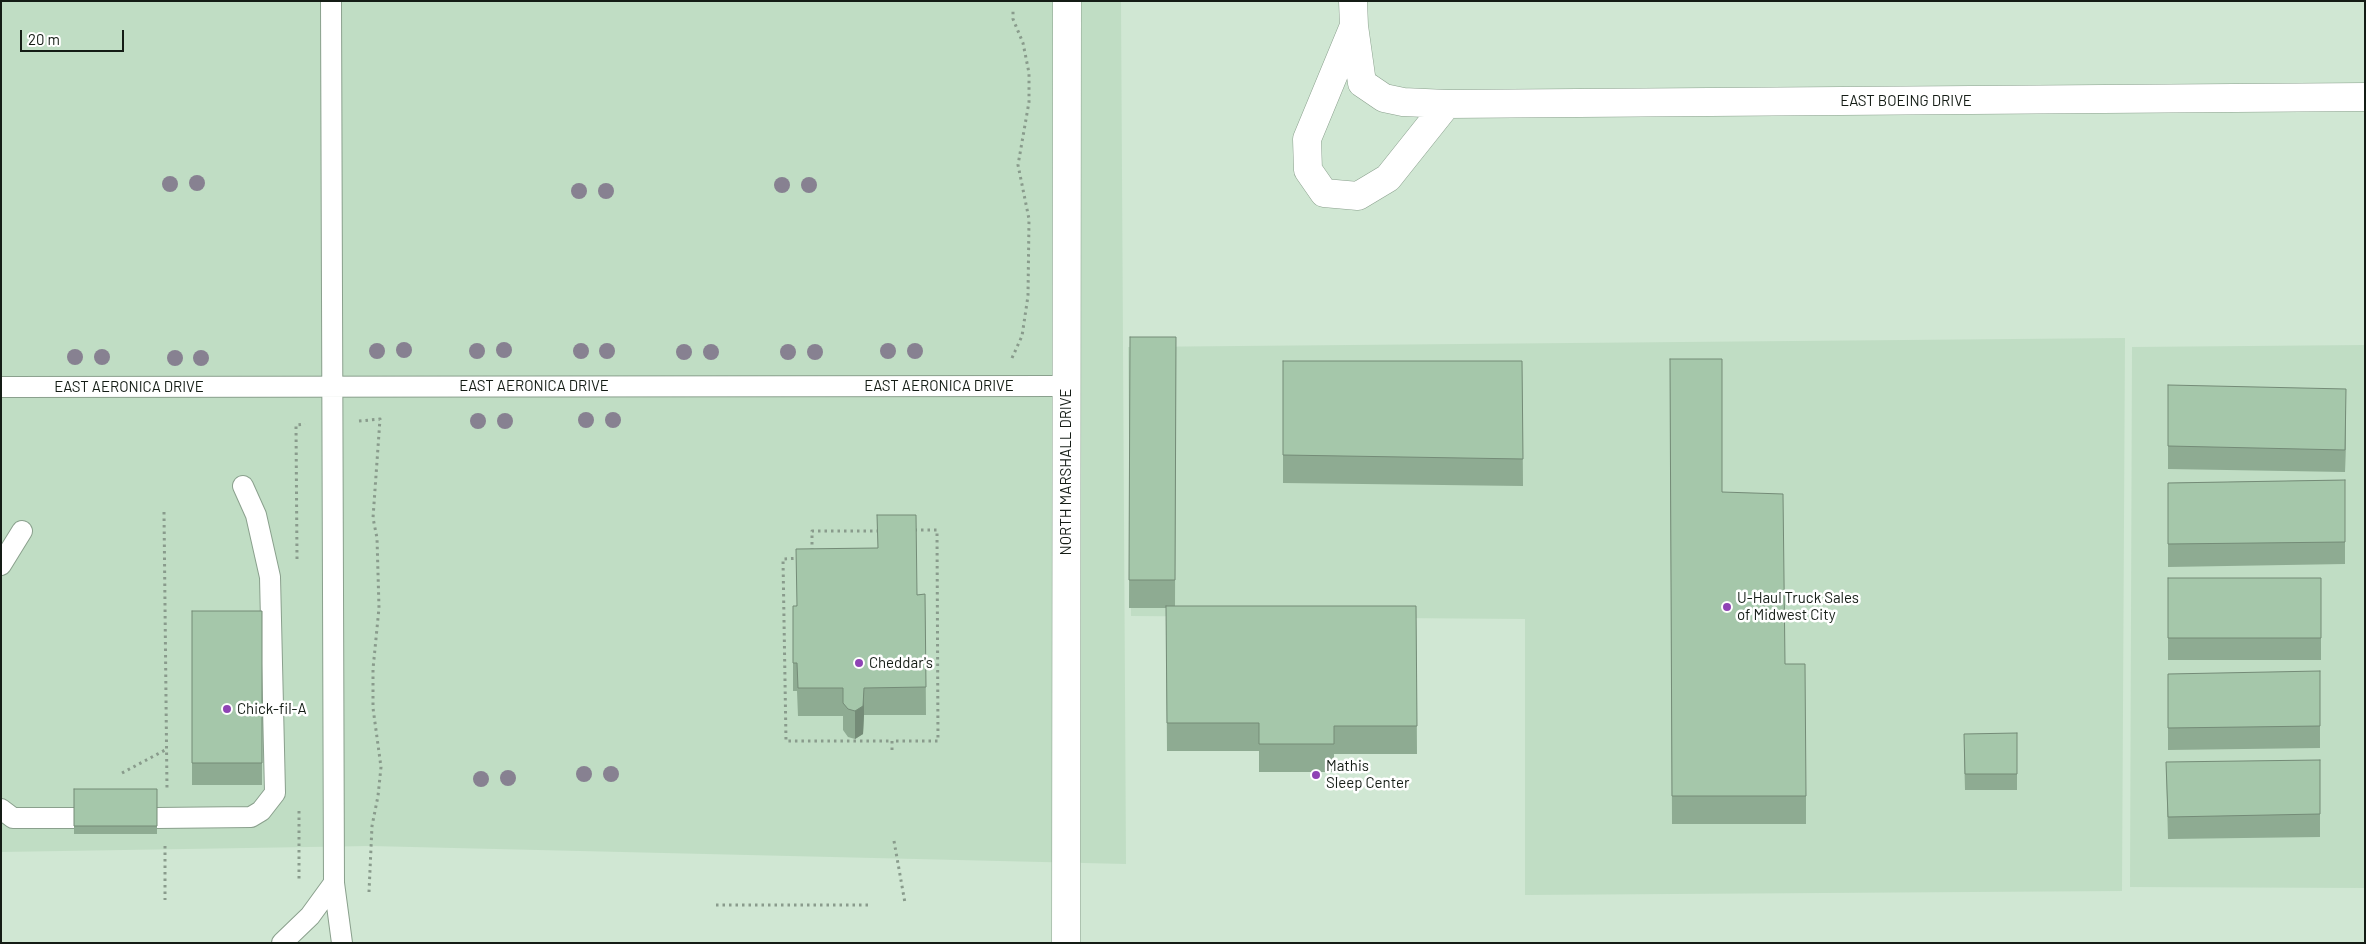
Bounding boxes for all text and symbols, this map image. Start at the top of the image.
scale bar [22,20,126,52]
text: 20 m [28,30,60,48]
street label: EAST BOEING DRIVE [1840,92,1972,110]
street label: EAST AERONICA DRIVE [459,377,609,395]
street label: EAST AERONICA DRIVE [864,377,1014,395]
street label: EAST AERONICA DRIVE [54,378,204,396]
street label: NORTH MARSHALL DRIVE [1057,389,1075,555]
place label: U-Haul Truck Sales of Midwest City [1737,589,1859,624]
marker: U-Haul Truck Sales of Midwest City [1721,601,1733,613]
place label: Cheddar's [869,654,933,672]
marker: Cheddar's [853,657,865,669]
place label: Chick-fil-A [237,700,307,718]
marker: Chick-fil-A [221,703,233,715]
place label: Mathis Sleep Center [1326,757,1409,792]
marker: Mathis Sleep Center [1310,769,1322,781]

